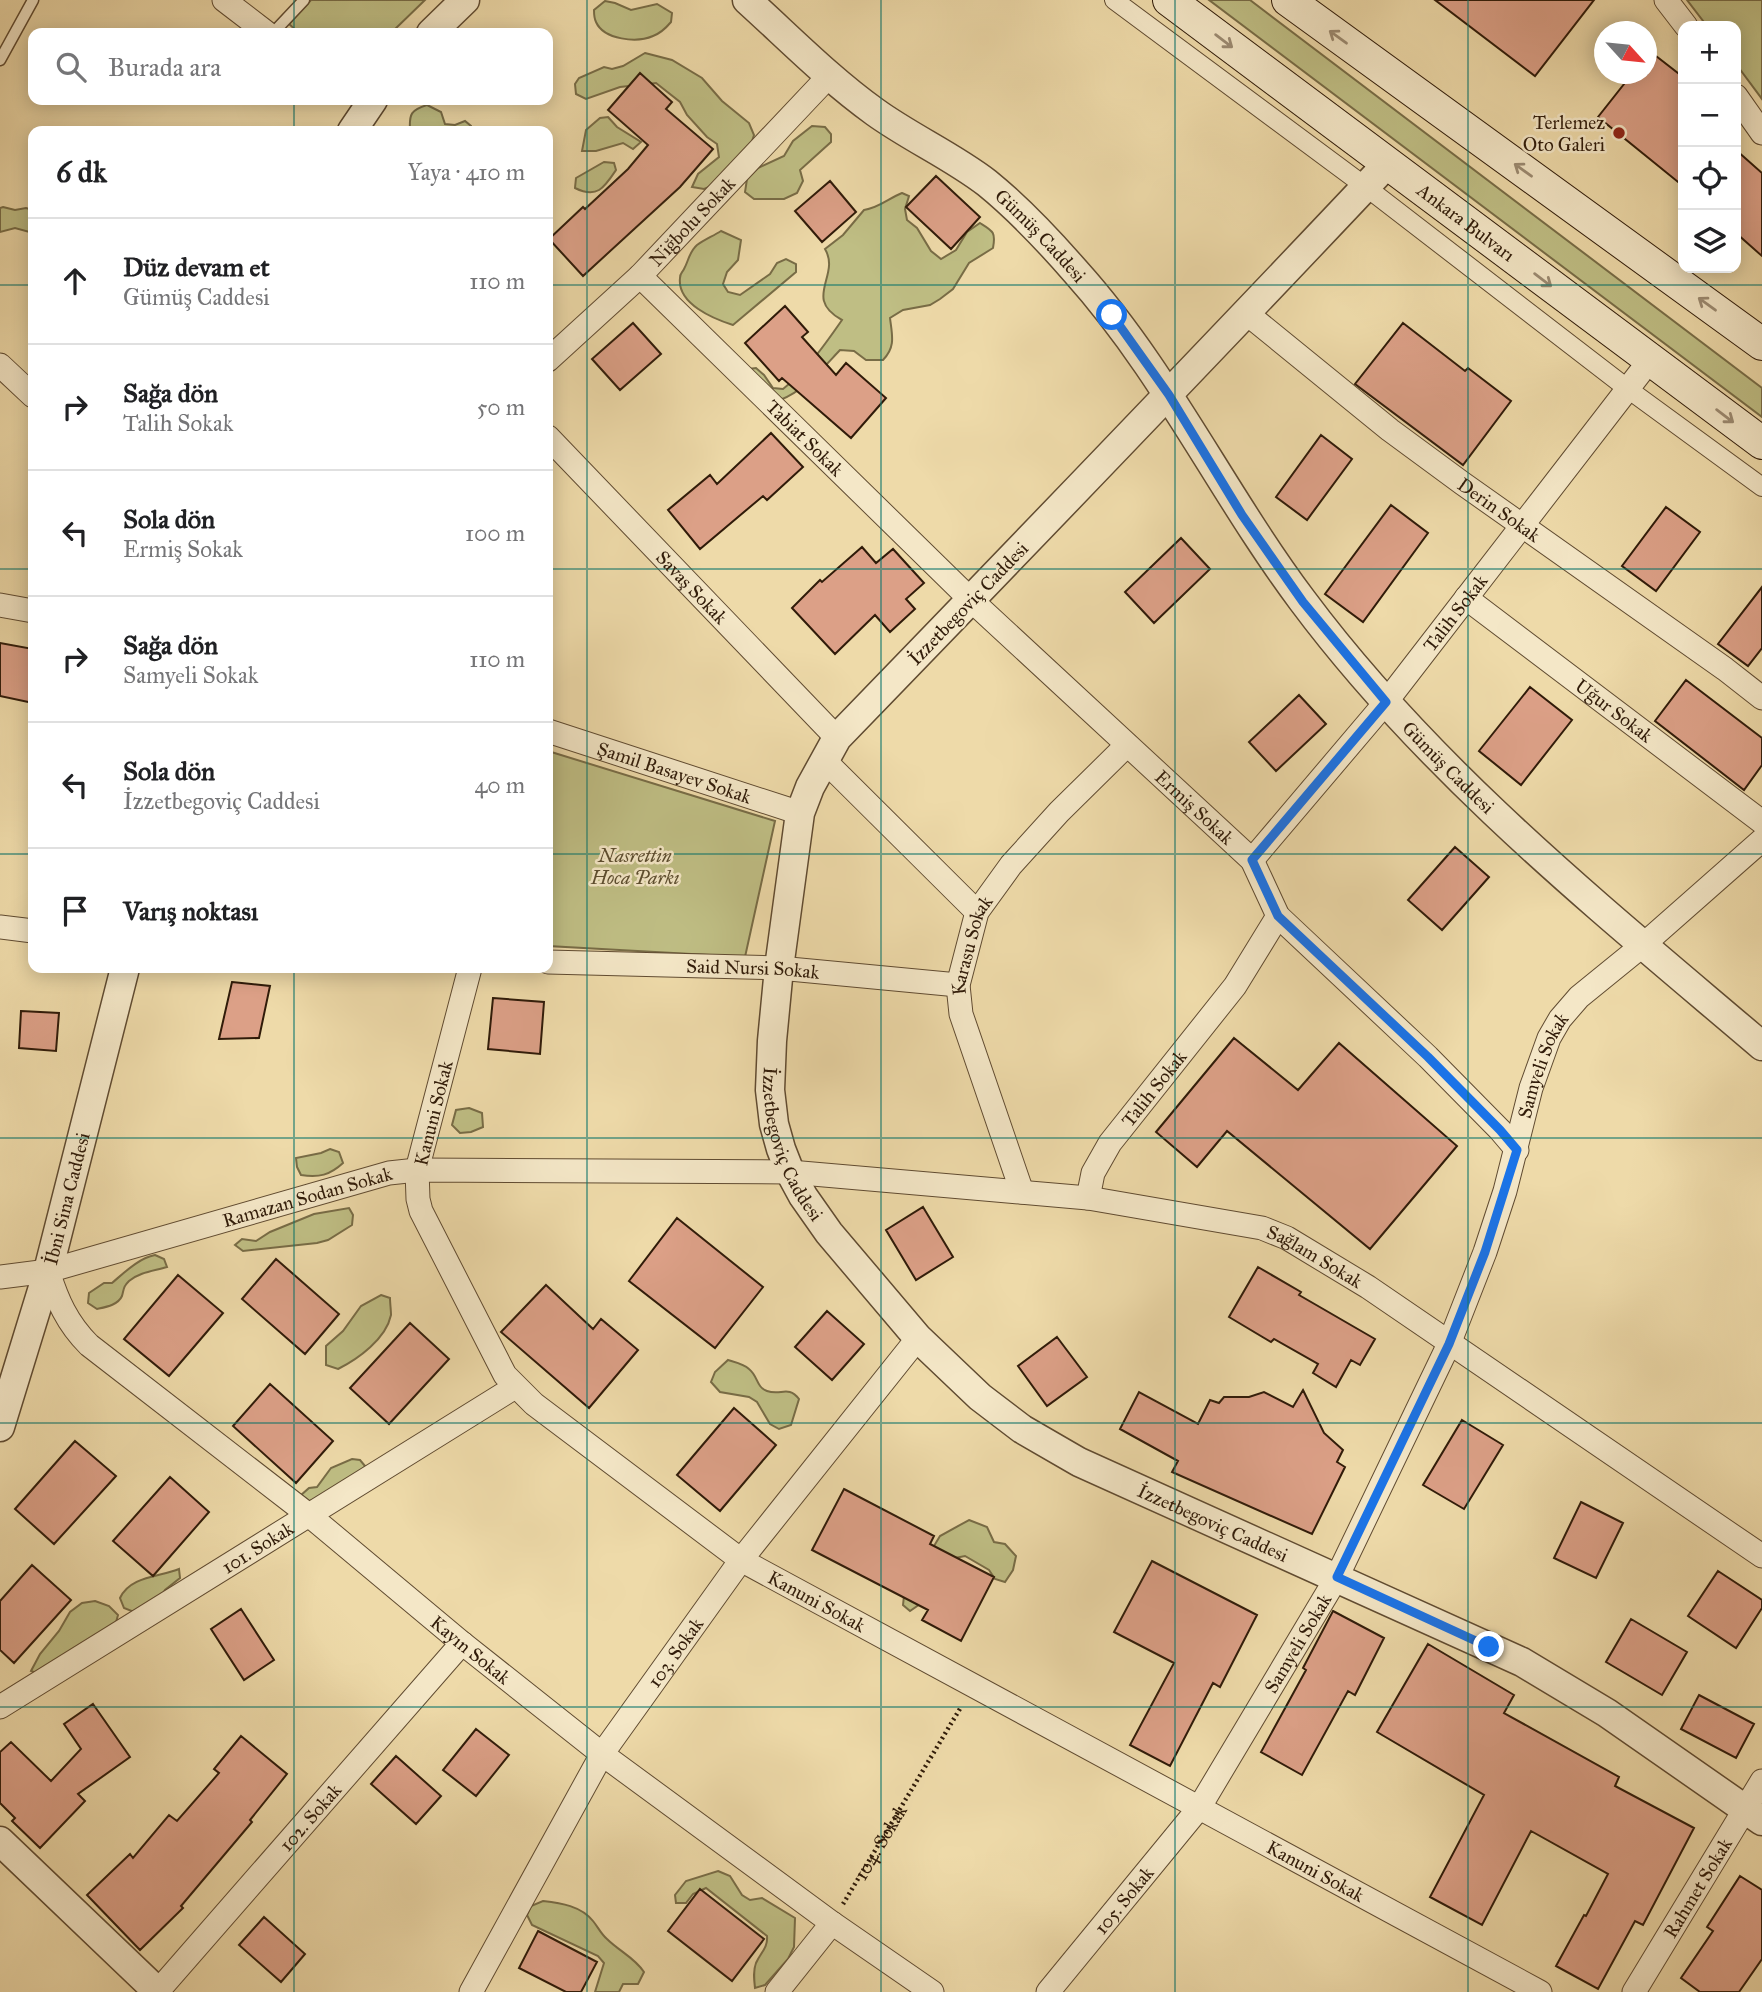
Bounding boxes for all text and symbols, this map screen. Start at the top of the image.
north arrow [1594,21,1657,84]
map controls [1678,21,1741,273]
button: + [1678,21,1741,84]
search box [28,28,553,105]
one-way arrow [1329,29,1348,44]
one-way arrow [1214,33,1233,48]
icon: search [52,48,90,86]
text: Burada ara [108,51,221,83]
button: − [1678,84,1741,147]
place label: Terlemez Oto Galeri [1523,111,1605,156]
marker: Terlemez Oto Galeri [1611,125,1627,141]
button: locate [1678,147,1741,210]
text: 6 dk [56,154,107,190]
text: Yaya · 410 m [408,158,525,186]
one-way arrow [1513,163,1532,178]
street label: Niğbolu Sokak [644,172,740,271]
street label: Ankara Bulvarı [1412,178,1519,266]
street label: Gümüş Caddesi [990,184,1091,287]
button: layers [1678,210,1741,273]
text: Düz devam et [123,251,270,283]
icon: ahead [56,262,94,300]
text: 110 m [469,267,525,295]
one-way arrow [1533,273,1552,288]
text: Gümüş Caddesi [123,283,270,311]
one-way arrow [1698,296,1717,311]
route start [1096,299,1127,330]
text: Sağa dön [123,377,218,409]
icon: right [56,388,94,426]
text: 50 m [477,393,525,421]
street label: Tabiat Sokak [761,395,848,481]
one-way arrow [1716,408,1735,423]
text: Talih Sokak [123,409,233,437]
street label: Derin Sokak [1453,473,1545,547]
text: Sola dön [123,503,215,535]
icon: left [56,514,94,552]
text: 100 m [465,519,525,547]
text: Ermiş Sokak [123,535,243,563]
street label: İzzetbegoviç Caddesi [904,537,1034,670]
street label: Savaş Sokak [651,546,732,629]
street label: Talih Sokak [1418,570,1492,656]
text: Sağa dön [123,629,218,661]
icon: right [56,640,94,678]
text: 110 m [469,645,525,673]
text: Samyeli Sokak [123,661,258,689]
street label: Uğur Sokak [1571,674,1658,748]
street label: Gümüş Caddesi [1397,716,1499,818]
street label: Şamil Basayev Sokak [594,737,755,808]
text: Sola dön [123,755,215,787]
street label: Ermiş Sokak [1150,765,1239,850]
icon: left [56,766,94,804]
text: 40 m [475,771,525,799]
text: İzzetbegoviç Caddesi [123,787,320,815]
park label: Nasrettin Hoca Parkı [590,844,680,889]
street label: Karasu Sokak [947,891,998,996]
icon: arrive [56,892,94,930]
text: Varış noktası [123,895,258,927]
street label: Said Nursi Sokak [686,955,821,984]
street label: Samyeli Sokak [1513,1007,1573,1121]
street label: Talih Sokak [1117,1046,1192,1131]
street label: Kanuni Sokak [409,1058,458,1168]
street label: İzzetbegoviç Caddesi [758,1067,828,1225]
street label: İbni Sina Caddesi [39,1130,95,1267]
street label: Ramazan Sodan Sokak [220,1162,395,1232]
street label: Sağlam Sokak [1263,1220,1367,1293]
street label: İzzetbegoviç Caddesi [1134,1479,1292,1567]
street label: 101. Sokak [218,1517,298,1578]
street label: Kanuni Sokak [764,1566,870,1637]
street label: Samyeli Sokak [1259,1589,1337,1697]
street label: Kayın Sokak [426,1611,515,1689]
street label: 103. Sokak [643,1613,708,1692]
route end [1473,1631,1504,1662]
street label: 102. Sokak [275,1779,346,1856]
street label: 104. Sokak [849,1800,912,1884]
street label: Rahmet Sokak [1659,1834,1737,1942]
street label: Kanuni Sokak [1263,1835,1368,1907]
street label: 105. Sokak [1089,1862,1159,1939]

